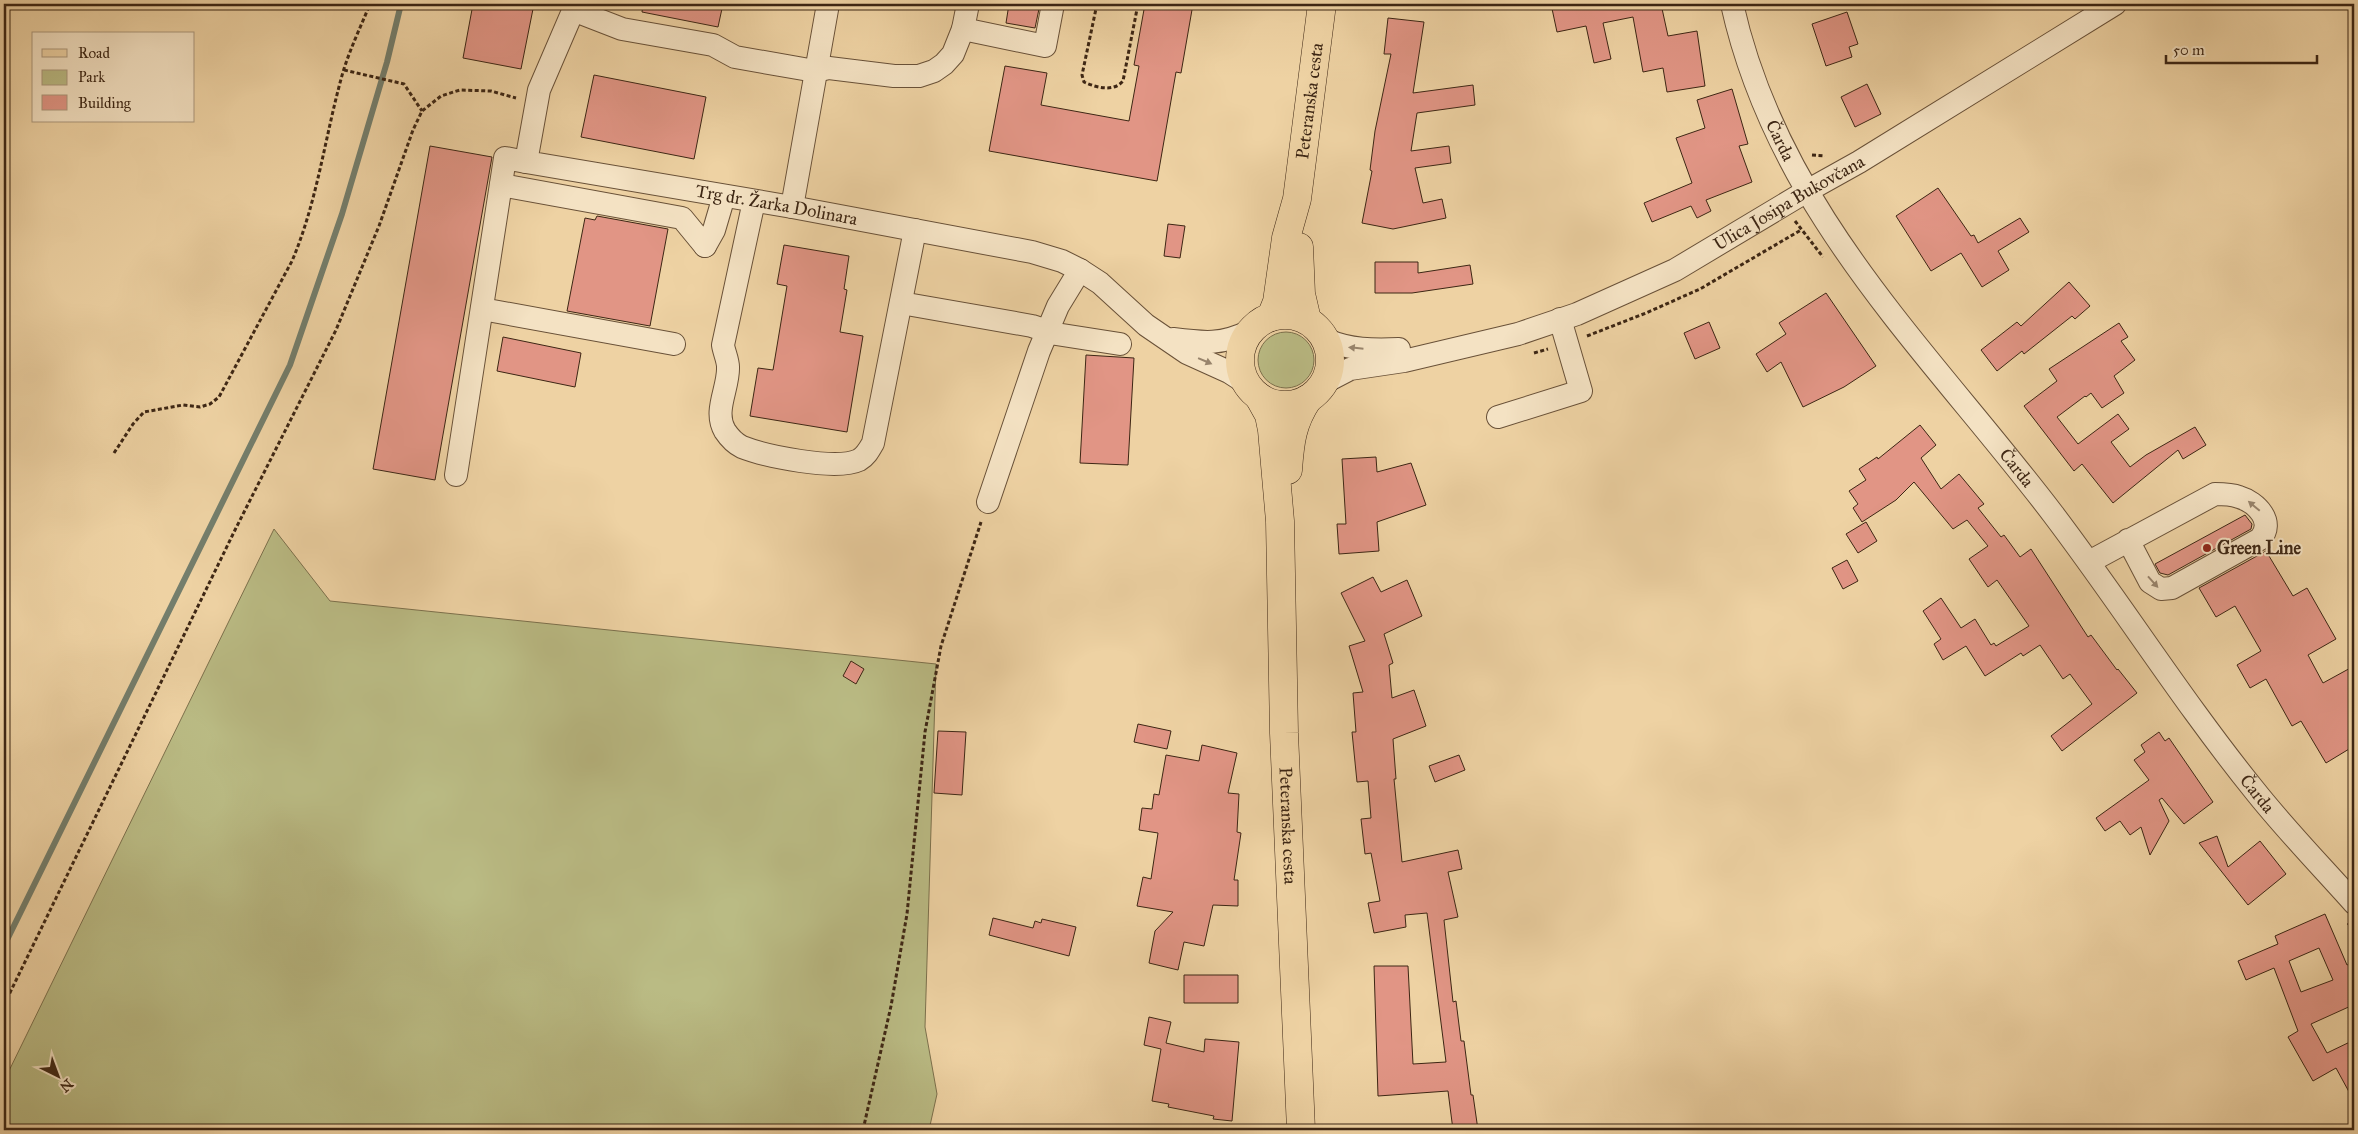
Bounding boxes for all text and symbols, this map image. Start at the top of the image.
legend [32,32,195,122]
scale bar [2166,32,2317,64]
street label: Peteranska cesta [1291,41,1328,161]
text: 50 m [2173,41,2205,59]
text: Road [78,44,110,62]
text: Park [78,68,105,86]
text: Building [78,94,132,112]
street label: Čarda [1761,116,1800,165]
street label: Ulica Josipa Bukovčana [1710,150,1869,255]
street label: Trg dr. Žarka Dolinara [694,180,860,230]
one-way arrow [1348,344,1364,352]
one-way arrow [1198,358,1212,366]
street label: Čarda [1995,443,2039,492]
one-way arrow [2248,501,2261,512]
place label: Green Line [2217,537,2301,559]
marker: Green Line [2201,542,2213,554]
one-way arrow [2147,575,2158,588]
street label: Peteranska cesta [1274,767,1301,885]
street label: Čarda [2235,769,2280,818]
north arrow [32,1052,82,1102]
text: N [56,1075,76,1096]

